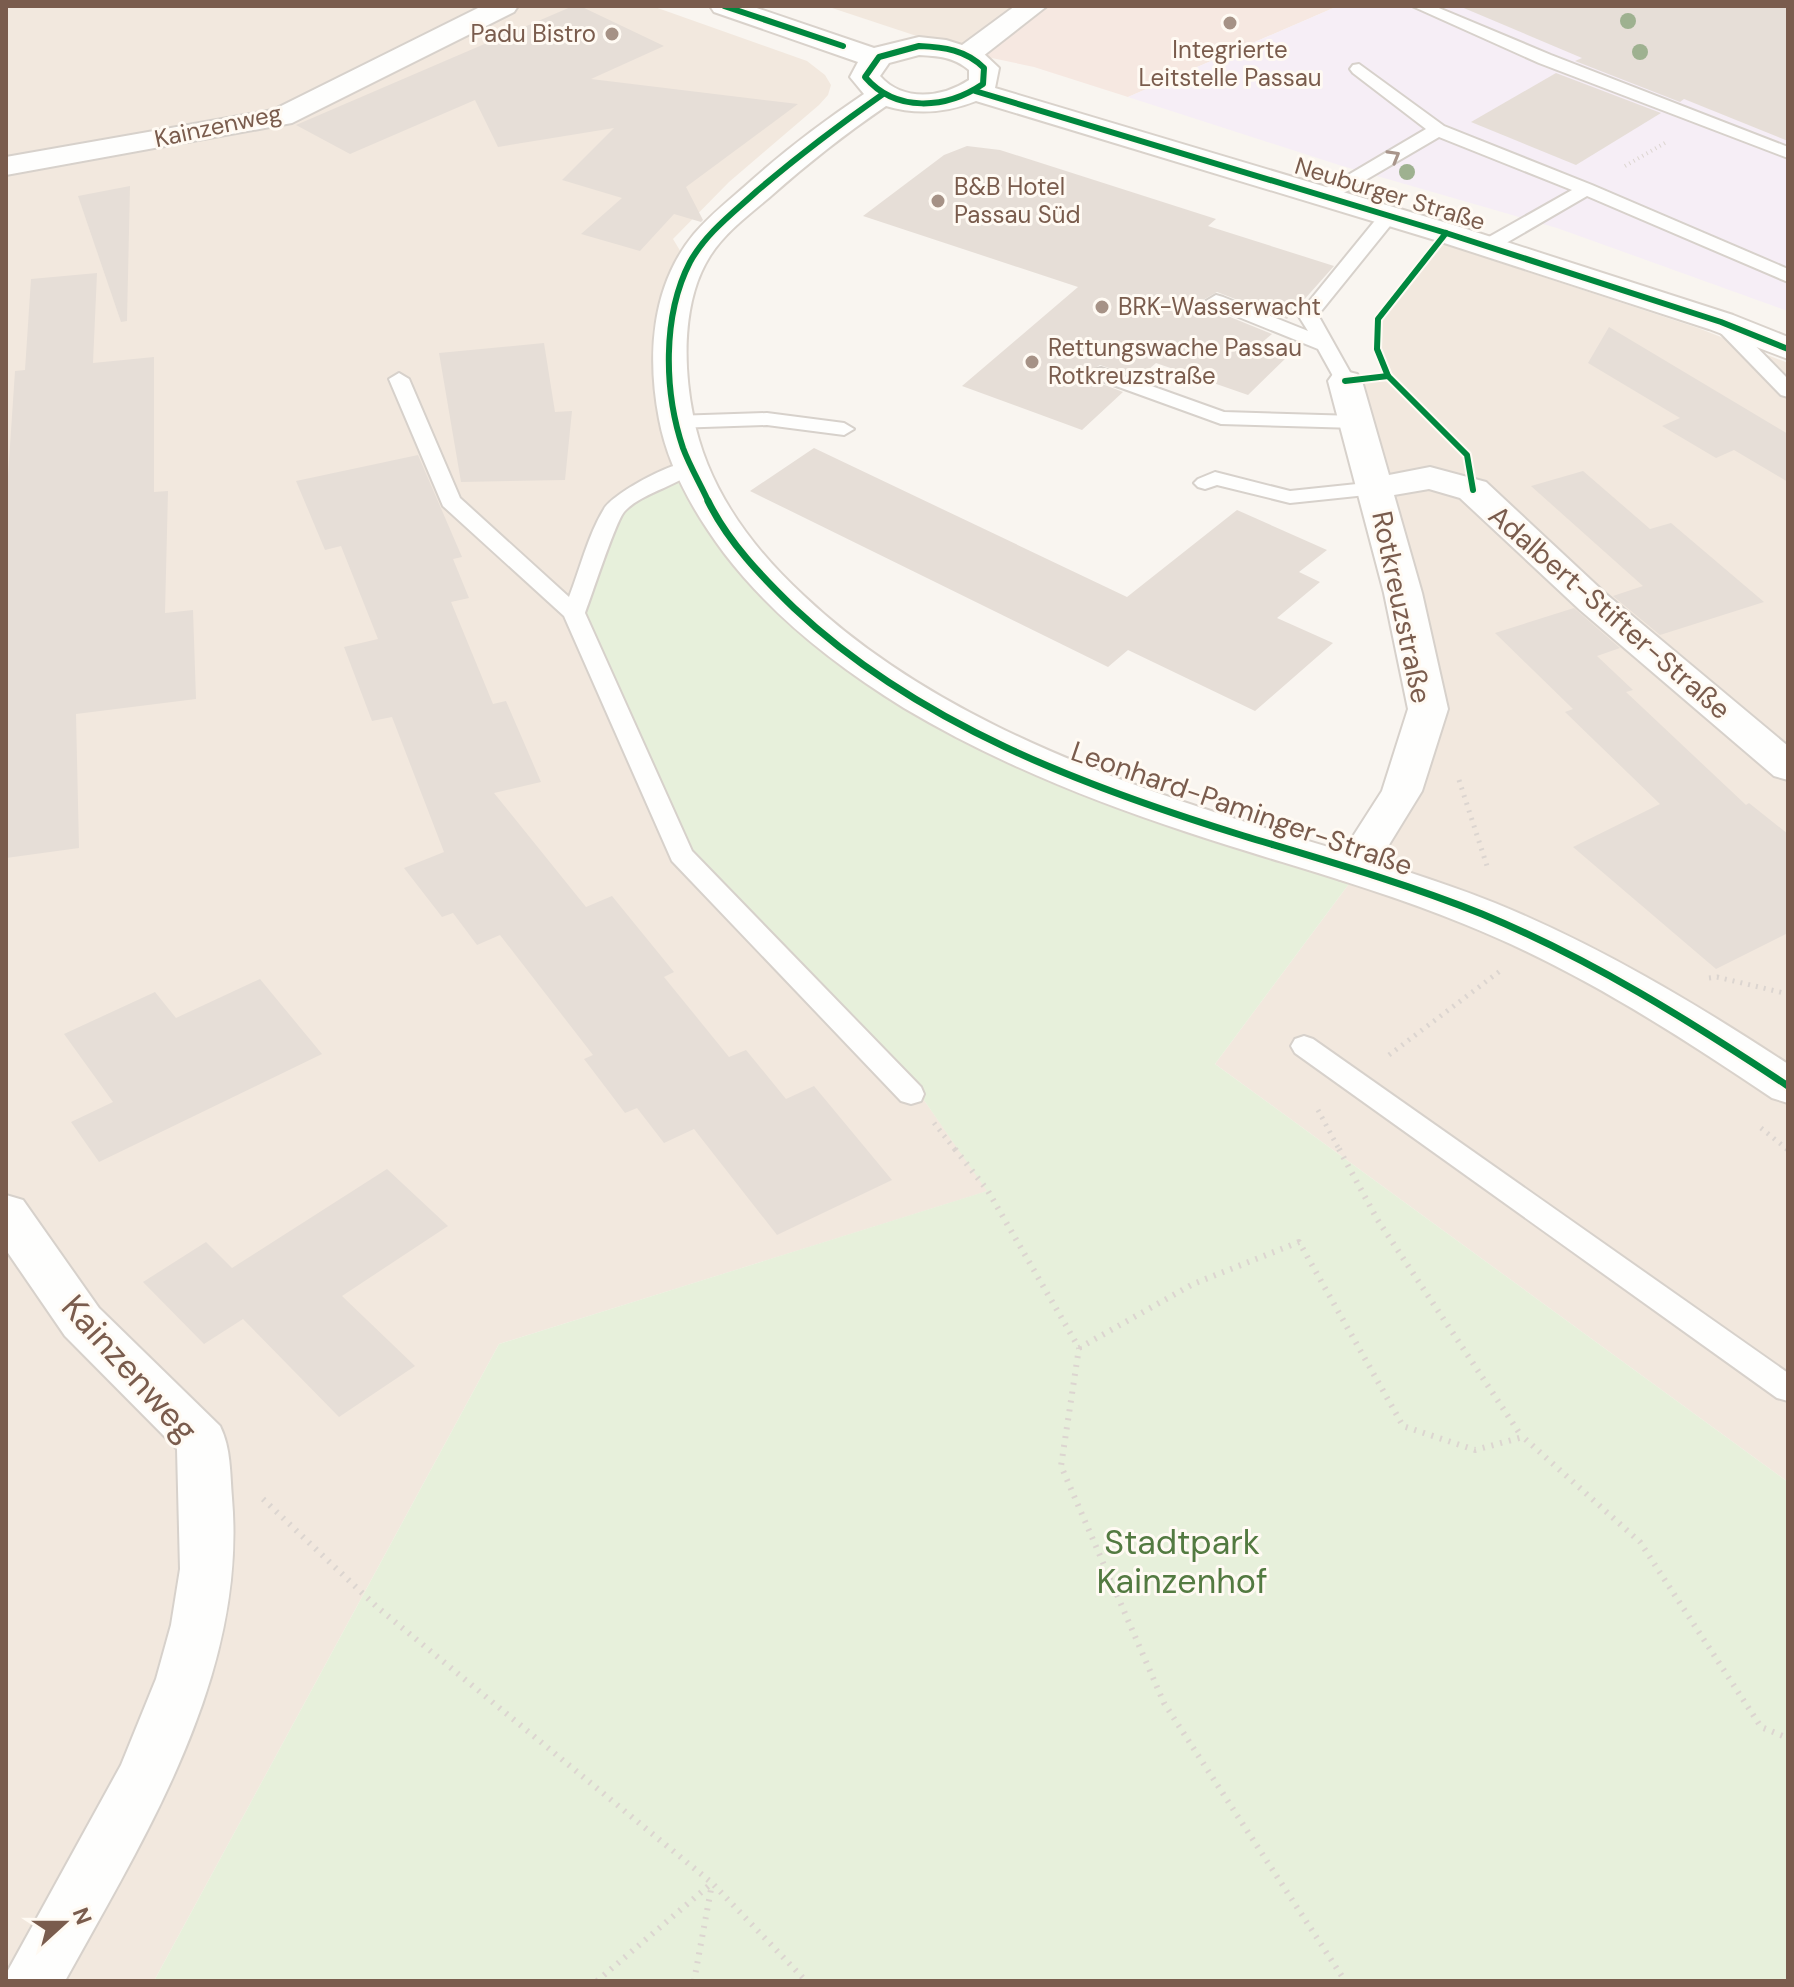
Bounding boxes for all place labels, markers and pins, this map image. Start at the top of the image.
marker: Integrierte Leitstelle Passau [1221,14,1239,32]
place label: Padu Bistro [471,18,596,49]
marker: Padu Bistro [603,25,621,43]
place label: Integrierte Leitstelle Passau [1138,34,1322,93]
place label: B&B Hotel Passau Süd [954,171,1080,230]
marker: B&B Hotel Passau Süd [929,192,947,210]
place label: BRK-Wasserwacht [1118,291,1321,322]
marker: BRK-Wasserwacht [1093,298,1111,316]
place label: Rettungswache Passau Rotkreuzstraße [1048,332,1302,391]
marker: Rettungswache Passau Rotkreuzstraße [1023,353,1041,371]

